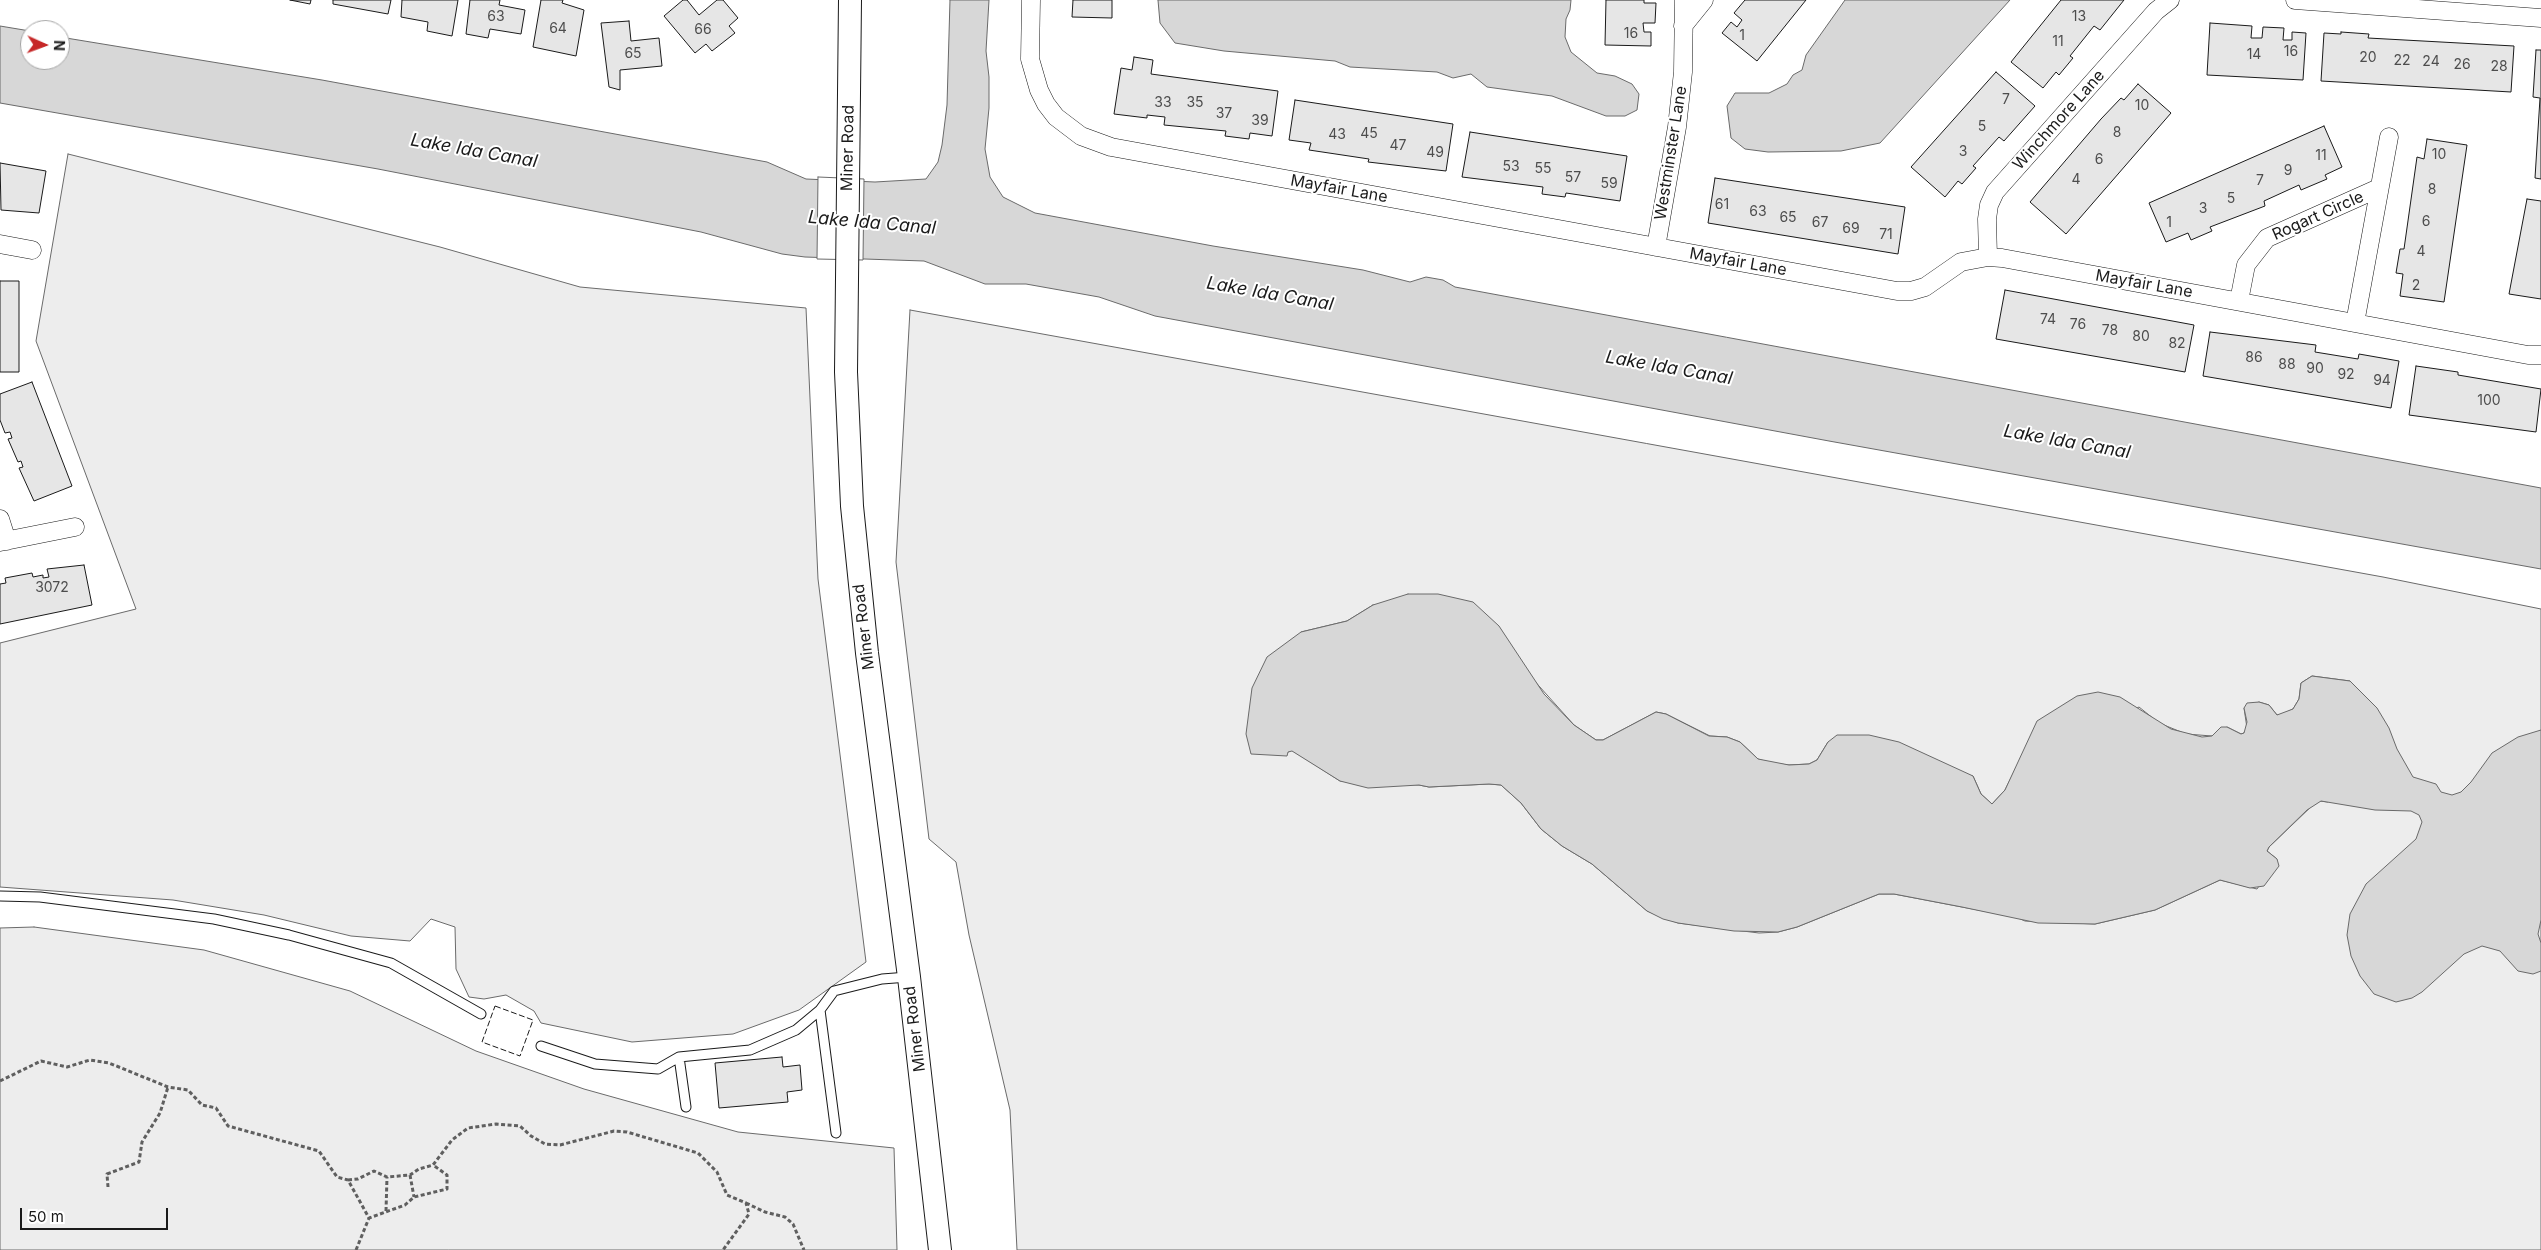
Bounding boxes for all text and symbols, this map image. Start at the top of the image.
house number: 63 [487,9,505,25]
house number: 13 [2072,9,2086,25]
north arrow [20,20,70,70]
house number: 64 [549,21,567,37]
house number: 66 [694,22,712,38]
house number: 16 [1624,26,1638,42]
house number: 1 [1739,28,1745,44]
house number: 11 [2052,34,2064,50]
text: N [51,40,68,51]
house number: 16 [2284,44,2298,60]
house number: 65 [624,46,642,62]
house number: 14 [2247,47,2261,63]
house number: 20 [2359,50,2377,66]
house number: 22 [2393,53,2411,69]
house number: 24 [2422,54,2440,70]
house number: 26 [2453,57,2471,73]
house number: 28 [2490,59,2508,75]
street label: Winchmore Lane [2009,66,2109,174]
street label: Westminster Lane [1651,85,1691,221]
house number: 7 [2002,92,2010,108]
house number: 33 [1154,95,1172,111]
house number: 35 [1186,95,1204,111]
house number: 10 [2135,98,2149,114]
street label: Miner Road [838,105,858,191]
house number: 37 [1216,106,1232,122]
house number: 39 [1251,113,1269,129]
house number: 5 [1978,119,1986,135]
house number: 8 [2113,125,2121,141]
house number: 45 [1360,126,1378,142]
house number: 43 [1328,127,1346,143]
water label: Lake Ida Canal [409,129,539,173]
house number: 47 [1390,138,1406,154]
house number: 3 [1959,144,1967,160]
house number: 49 [1426,145,1444,161]
house number: 10 [2432,147,2446,163]
house number: 11 [2315,148,2327,164]
house number: 6 [2095,152,2103,168]
house number: 53 [1502,159,1520,175]
house number: 55 [1534,161,1552,177]
house number: 9 [2284,163,2292,179]
house number: 57 [1565,170,1581,186]
street label: Mayfair Lane [1289,171,1389,207]
house number: 4 [2071,172,2081,188]
house number: 7 [2256,173,2264,189]
house number: 59 [1600,176,1618,192]
house number: 8 [2428,182,2436,198]
street label: Rogart Circle [2269,187,2367,245]
house number: 5 [2227,191,2235,207]
house number: 61 [1715,197,1729,213]
house number: 3 [2199,201,2207,217]
house number: 63 [1749,204,1767,220]
water label: Lake Ida Canal [807,207,937,239]
house number: 65 [1779,210,1797,226]
house number: 6 [2422,214,2430,230]
house number: 67 [1812,215,1828,231]
house number: 1 [2166,215,2172,231]
house number: 69 [1842,221,1860,237]
house number: 71 [1879,227,1893,243]
street label: Mayfair Lane [1688,244,1788,280]
house number: 4 [2416,244,2426,260]
street label: Mayfair Lane [2094,266,2194,302]
water label: Lake Ida Canal [1205,272,1335,316]
house number: 2 [2412,278,2420,294]
house number: 74 [2040,312,2056,328]
house number: 76 [2070,317,2086,333]
house number: 78 [2102,323,2118,339]
house number: 80 [2132,329,2150,345]
house number: 82 [2168,336,2186,352]
water label: Lake Ida Canal [1604,346,1734,390]
house number: 86 [2245,350,2263,366]
house number: 88 [2278,357,2296,373]
house number: 90 [2306,361,2324,377]
house number: 92 [2337,367,2355,383]
house number: 94 [2373,373,2391,389]
house number: 100 [2477,393,2501,409]
water label: Lake Ida Canal [2002,420,2132,464]
house number: 3072 [35,580,69,596]
street label: Miner Road [849,583,879,671]
street label: Miner Road [900,985,930,1073]
scale bar [22,1198,170,1230]
text: 50 m [28,1207,64,1226]

